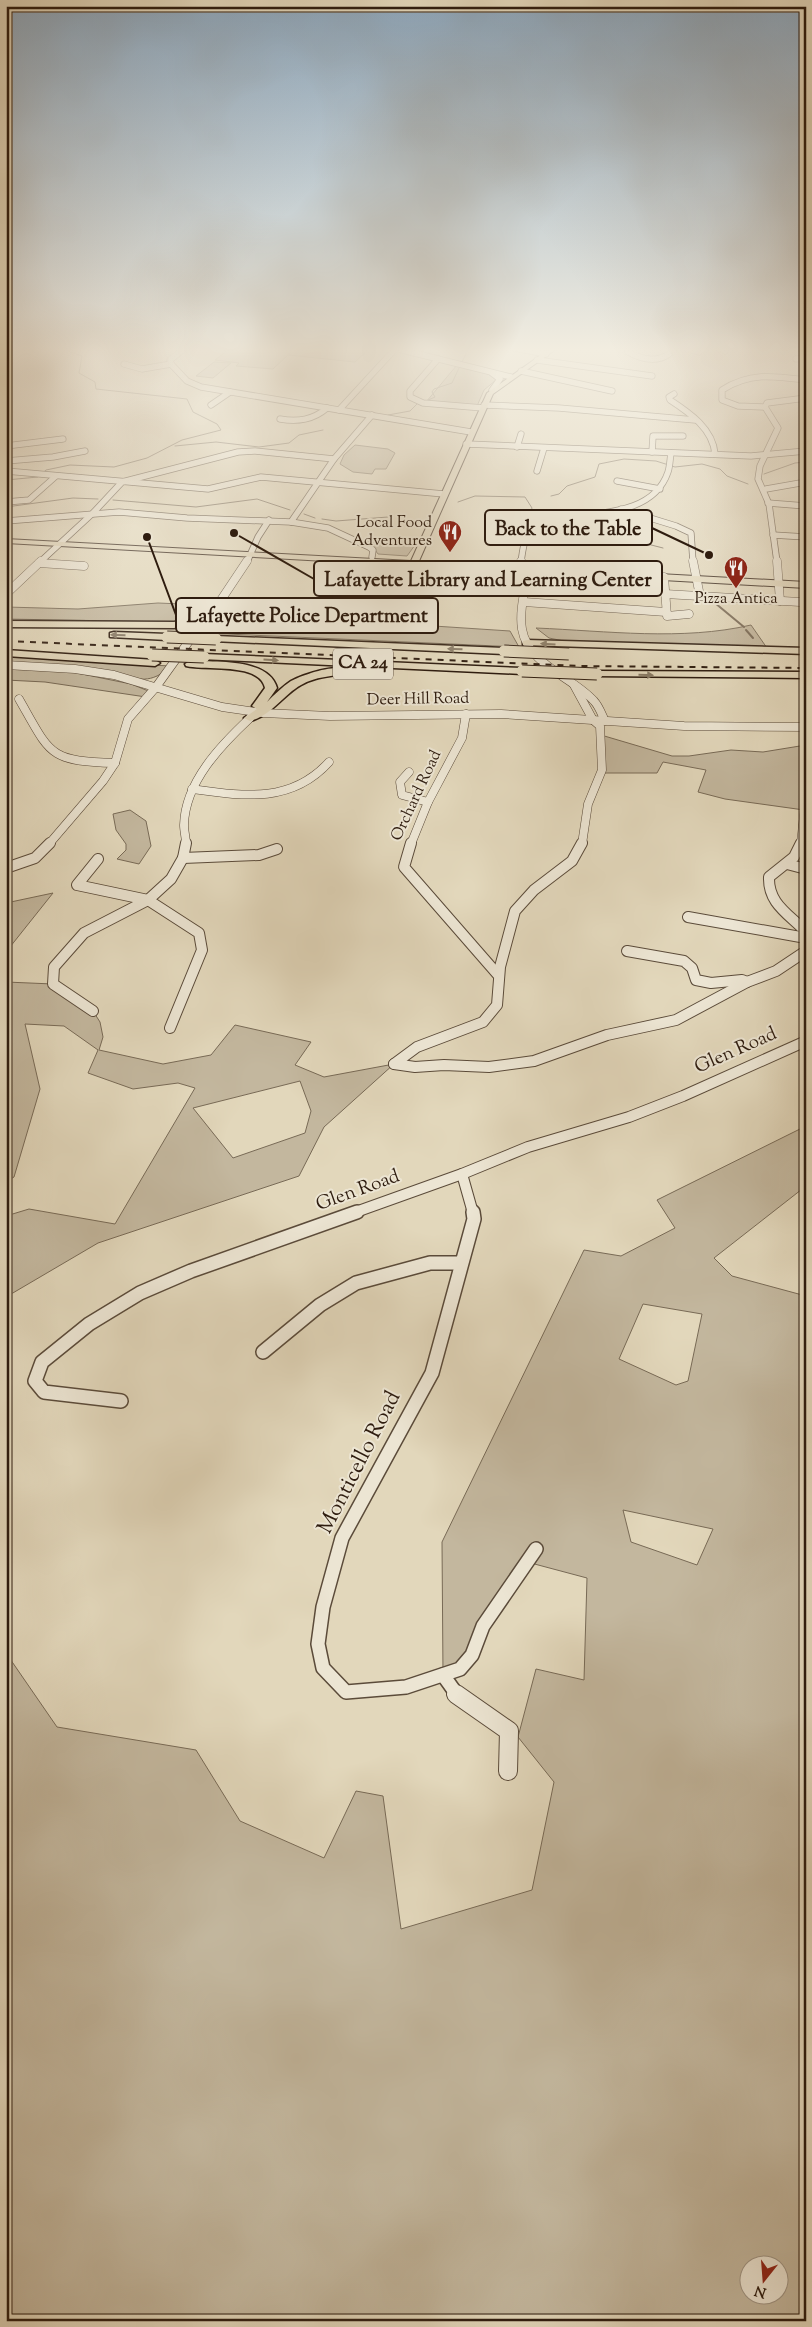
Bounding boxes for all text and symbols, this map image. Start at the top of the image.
callout: Back to the Table [485,510,652,545]
place label: Local Food Adventures [352,512,432,553]
text: Back to the Table [495,516,641,545]
restaurant icon: Local Food Adventures [437,519,463,553]
restaurant icon: Pizza Antica [723,555,749,589]
callout: Lafayette Library and Learning Center [314,561,662,596]
text: Lafayette Library and Learning Center [324,567,652,596]
place label: Pizza Antica [694,588,778,611]
callout: Lafayette Police Department [176,598,438,633]
text: Lafayette Police Department [186,603,428,632]
one-way arrow [110,630,126,638]
one-way arrow [540,639,556,647]
one-way arrow [447,645,463,653]
road number: CA 24 [333,649,393,680]
one-way arrow [263,656,279,664]
one-way arrow [638,671,654,679]
street label: Deer Hill Road [367,688,469,712]
street label: Orchard Road [386,747,448,845]
street label: Glen Road [691,1021,782,1081]
street label: Glen Road [312,1163,404,1219]
street label: Monticello Road [310,1386,410,1540]
north arrow [740,2254,790,2304]
text: N [753,2279,769,2302]

